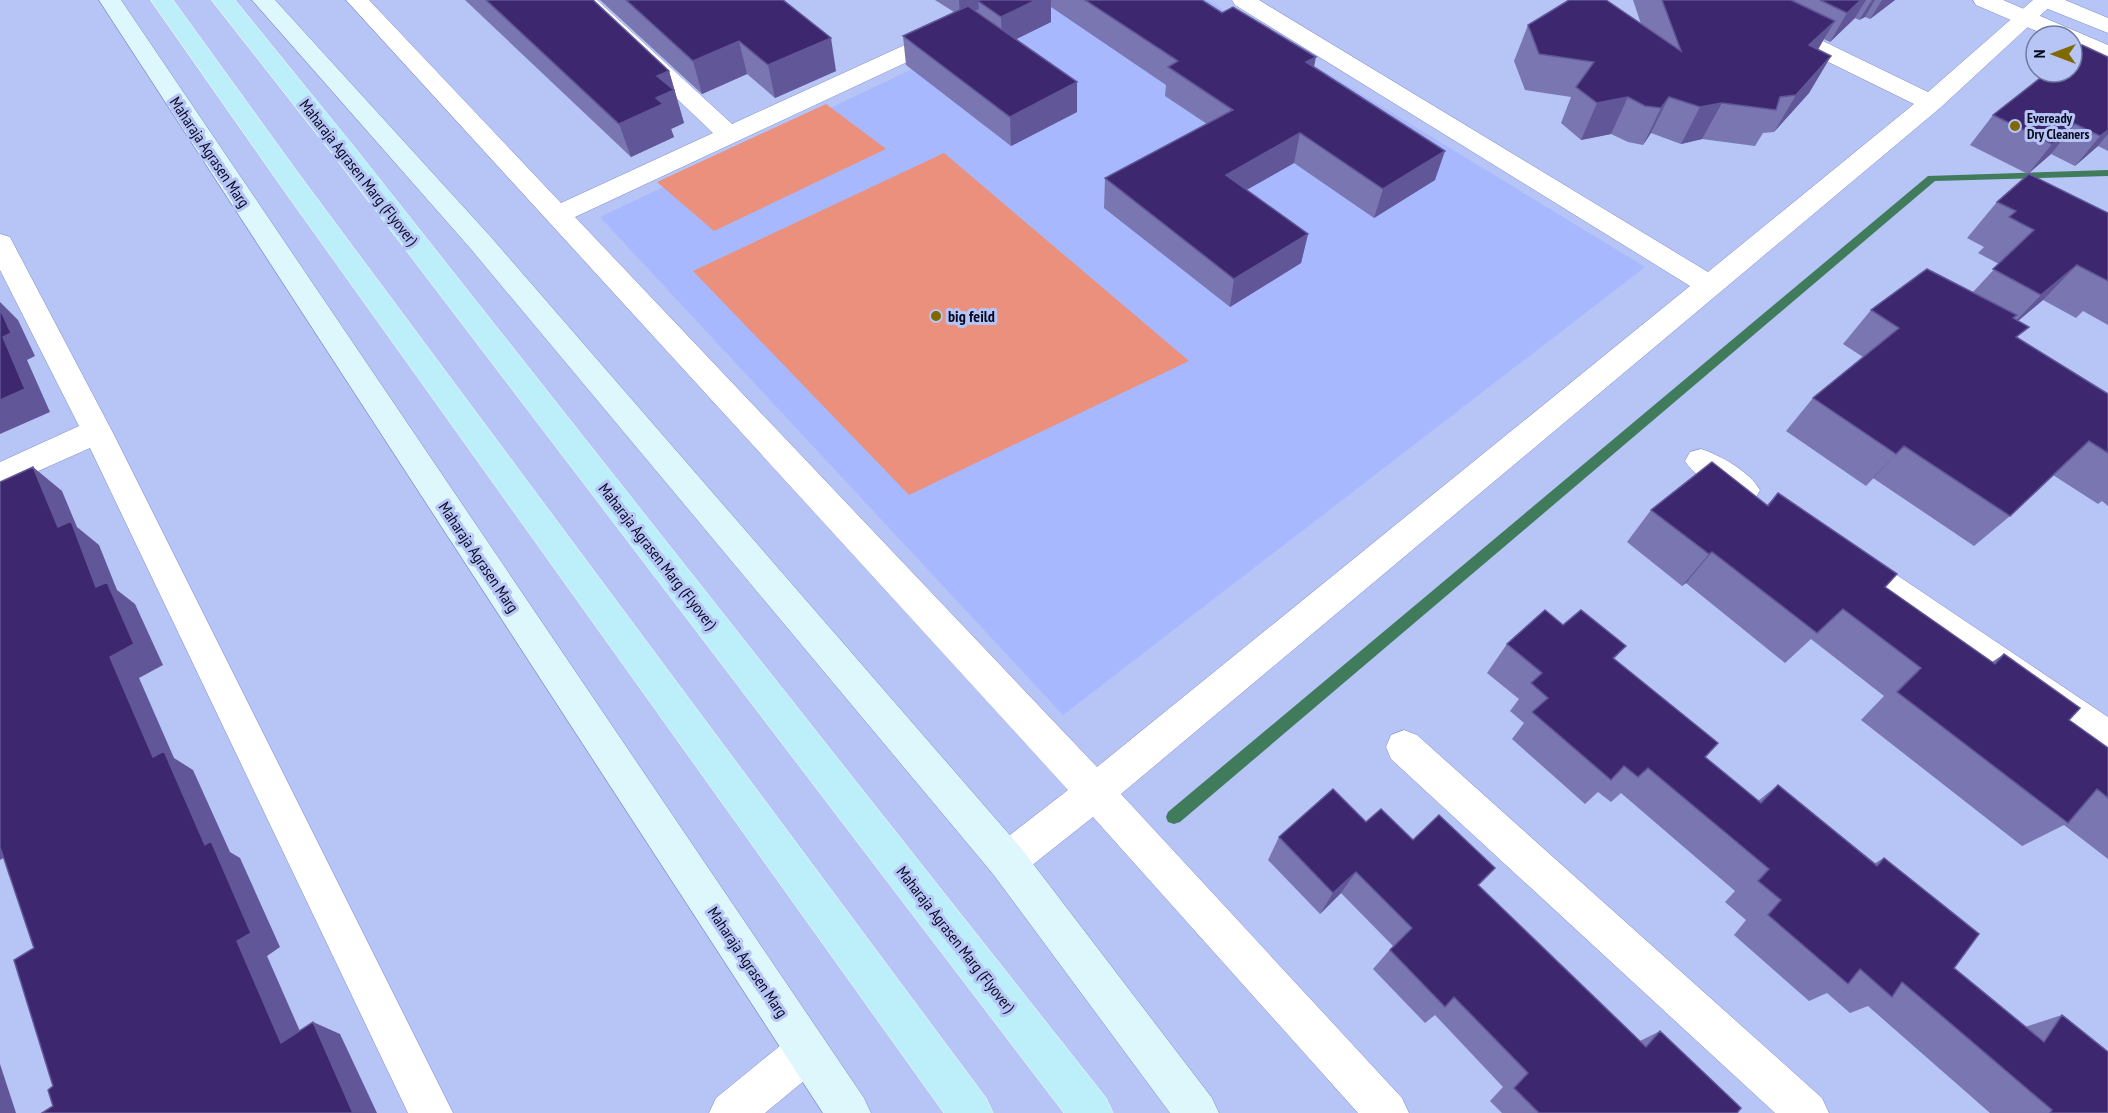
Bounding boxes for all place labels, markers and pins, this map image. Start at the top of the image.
place label: Eveready Dry Cleaners [2027,109,2089,143]
marker: Eveready Dry Cleaners [2008,119,2022,133]
place label: big feild [948,306,995,326]
marker: big feild [929,309,943,323]

